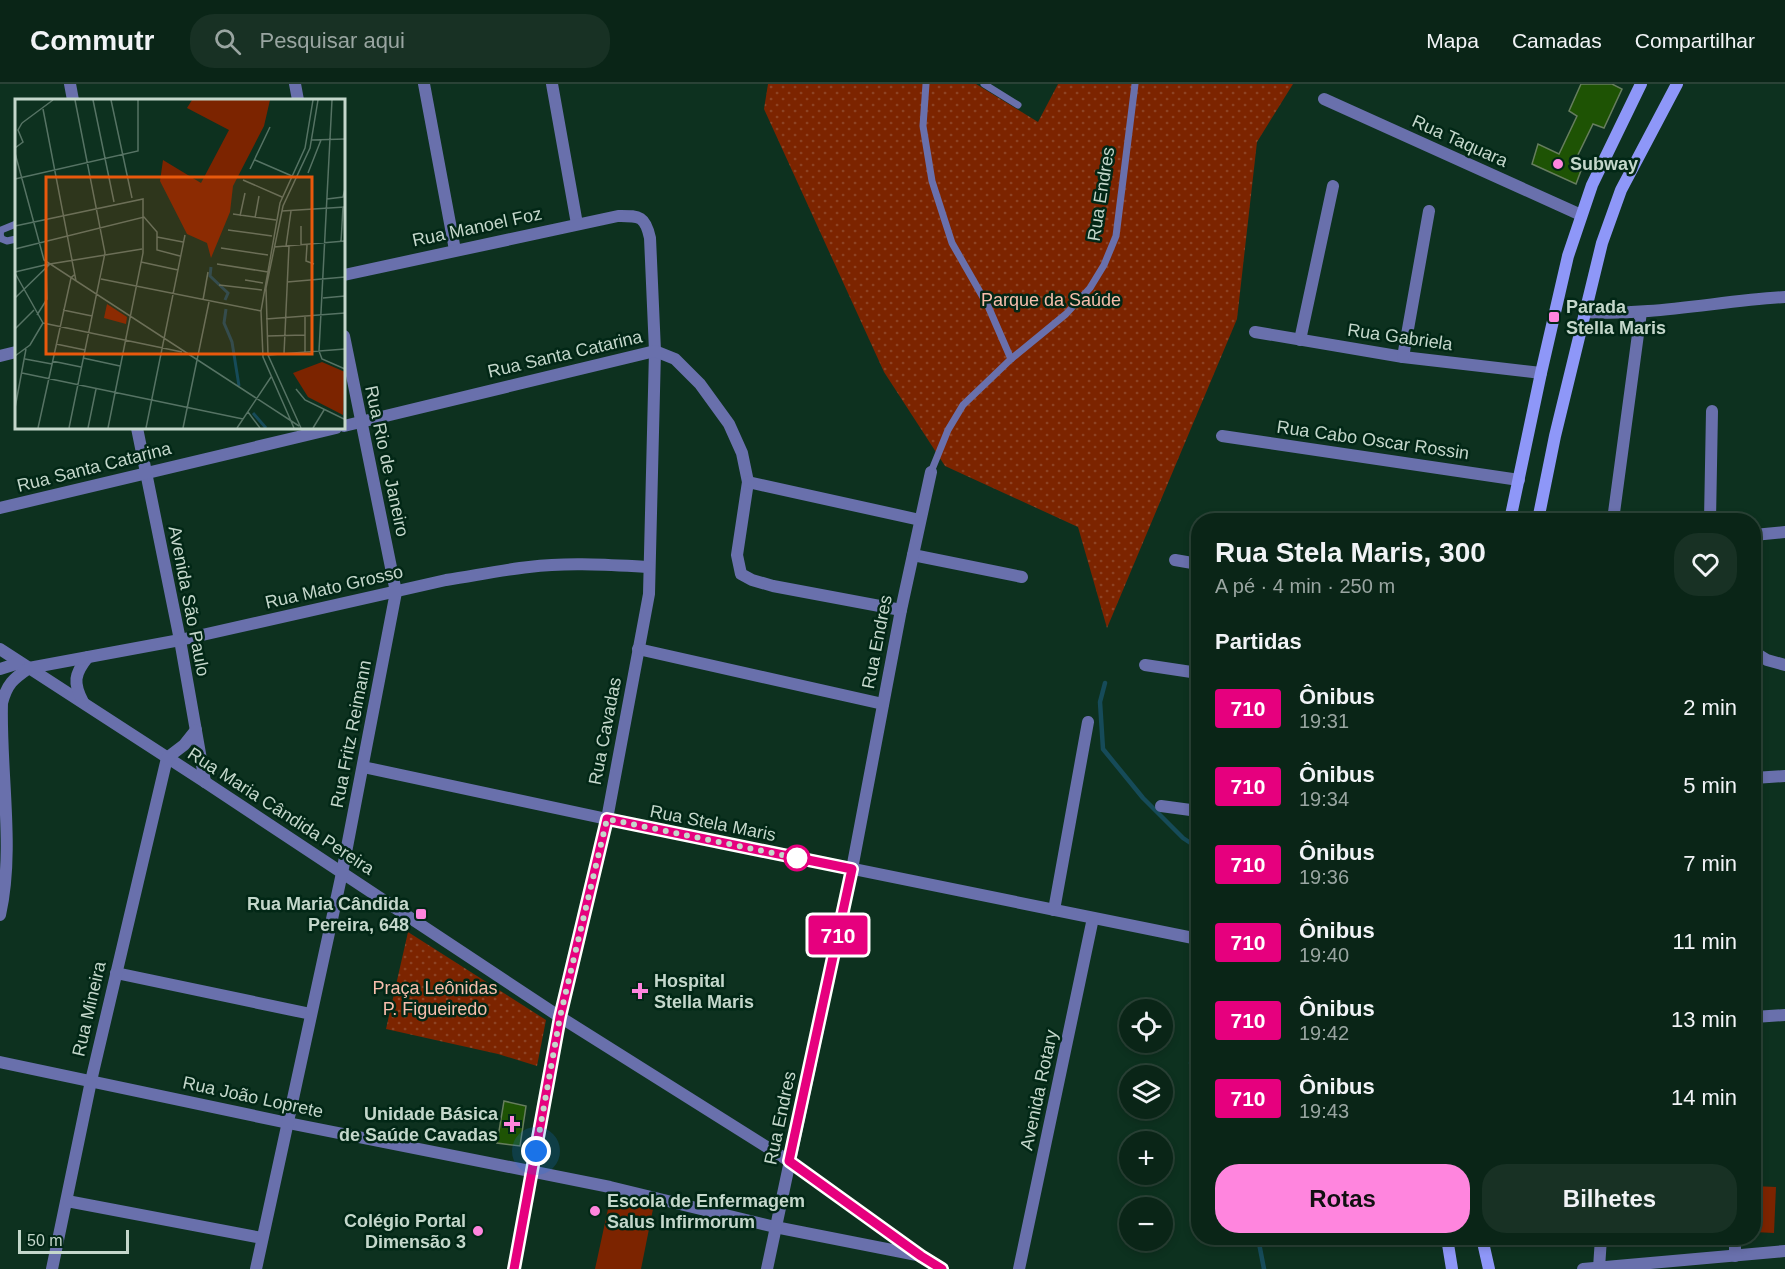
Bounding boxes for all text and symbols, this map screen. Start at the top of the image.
search box [190,14,610,68]
text: Commutr [30,25,154,56]
icon: search [211,25,244,58]
text: Pesquisar aqui [259,28,405,53]
text: Mapa [1426,29,1479,52]
text: Camadas [1512,29,1602,52]
text: Compartilhar [1635,29,1755,52]
inset map [15,99,345,429]
street label: Rua Taquara [1409,111,1512,171]
street label: Rua Endres [1084,145,1118,243]
place label: Subway [1570,154,1638,174]
marker: Subway [1551,157,1565,171]
street label: Rua Manoel Foz [410,203,544,251]
park label: Parque da Saúde [981,290,1121,310]
place label: Parada Stella Maris [1566,297,1666,338]
marker: Parada Stella Maris [1547,310,1561,324]
street label: Rua Gabriela [1346,320,1455,354]
street label: Rua Santa Catarina [486,326,645,382]
street label: Rua Rio de Janeiro [361,384,413,538]
street label: Rua Cabo Oscar Rossin [1276,417,1470,463]
street label: Rua Santa Catarina [15,438,174,496]
street label: Avenida São Paulo [165,524,213,678]
button: heart [1674,533,1737,596]
text: Rua Stela Maris, 300 [1215,537,1486,568]
street label: Rua Mato Grosso [263,561,405,613]
text: A pé · 4 min · 250 m [1215,575,1395,597]
street label: Rua Endres [858,593,896,691]
text: Partidas [1215,629,1302,654]
street label: Rua Fritz Reimann [327,658,375,810]
street label: Rua Cavadas [585,676,625,786]
text: Ônibus [1299,684,1375,709]
text: 2 min [1683,695,1737,720]
text: 710 [1230,697,1266,720]
text: 19:31 [1299,710,1349,732]
street label: Rua Maria Cândida Pereira [184,743,379,879]
text: Ônibus [1299,762,1375,787]
text: 5 min [1683,773,1737,798]
text: 710 [1230,775,1266,798]
text: 19:34 [1299,788,1349,810]
street label: Rua Stela Maris [648,801,778,845]
text: Ônibus [1299,840,1375,865]
unlabelled marker [784,845,810,871]
text: 7 min [1683,851,1737,876]
text: 710 [1230,853,1266,876]
text: 19:36 [1299,866,1349,888]
place label: Rua Maria Cândida Pereira, 648 [247,894,410,935]
marker: Rua Maria Cândida Pereira, 648 [414,907,428,921]
line badge: 710 [804,916,872,954]
text: Ônibus [1299,918,1375,943]
text: 710 [820,924,856,947]
text: 11 min [1673,929,1737,954]
text: 710 [1230,931,1266,954]
text: 19:40 [1299,944,1349,966]
street label: Rua Mineira [68,959,110,1059]
place label: Hospital Stella Maris [654,971,754,1012]
park label: Praça Leônidas P. Figueiredo [372,978,498,1019]
marker: Hospital Stella Maris [631,982,649,1000]
text: Ônibus [1299,996,1375,1021]
map controls [1119,999,1173,1251]
button: locate [1119,999,1173,1053]
text: 13 min [1671,1007,1737,1032]
text: 710 [1230,1009,1266,1032]
text: 19:42 [1299,1022,1349,1044]
street label: Avenida Rotary [1016,1028,1062,1152]
button: layers [1119,1065,1173,1119]
street label: Rua Endres [760,1069,800,1167]
street label: Rua João Loprete [181,1072,325,1122]
text: Ônibus [1299,1074,1375,1099]
text: 14 min [1671,1085,1737,1110]
text: 710 [1230,1087,1266,1110]
text: 19:43 [1299,1100,1349,1122]
place label: Unidade Básica de Saúde Cavadas [339,1104,499,1145]
marker: Unidade Básica de Saúde Cavadas [503,1115,521,1133]
button: + [1119,1131,1173,1185]
your location [521,1136,551,1166]
button: Rotas [1215,1164,1470,1233]
button: Bilhetes [1482,1164,1737,1233]
place label: Escola de Enfermagem Salus Infirmorum [607,1191,805,1232]
button: − [1119,1197,1173,1251]
marker: Escola de Enfermagem Salus Infirmorum [588,1204,602,1218]
place label: Colégio Portal Dimensão 3 [344,1211,466,1252]
marker: Colégio Portal Dimensão 3 [471,1224,485,1238]
scale bar [18,1227,129,1254]
text: 50 m [27,1232,63,1249]

